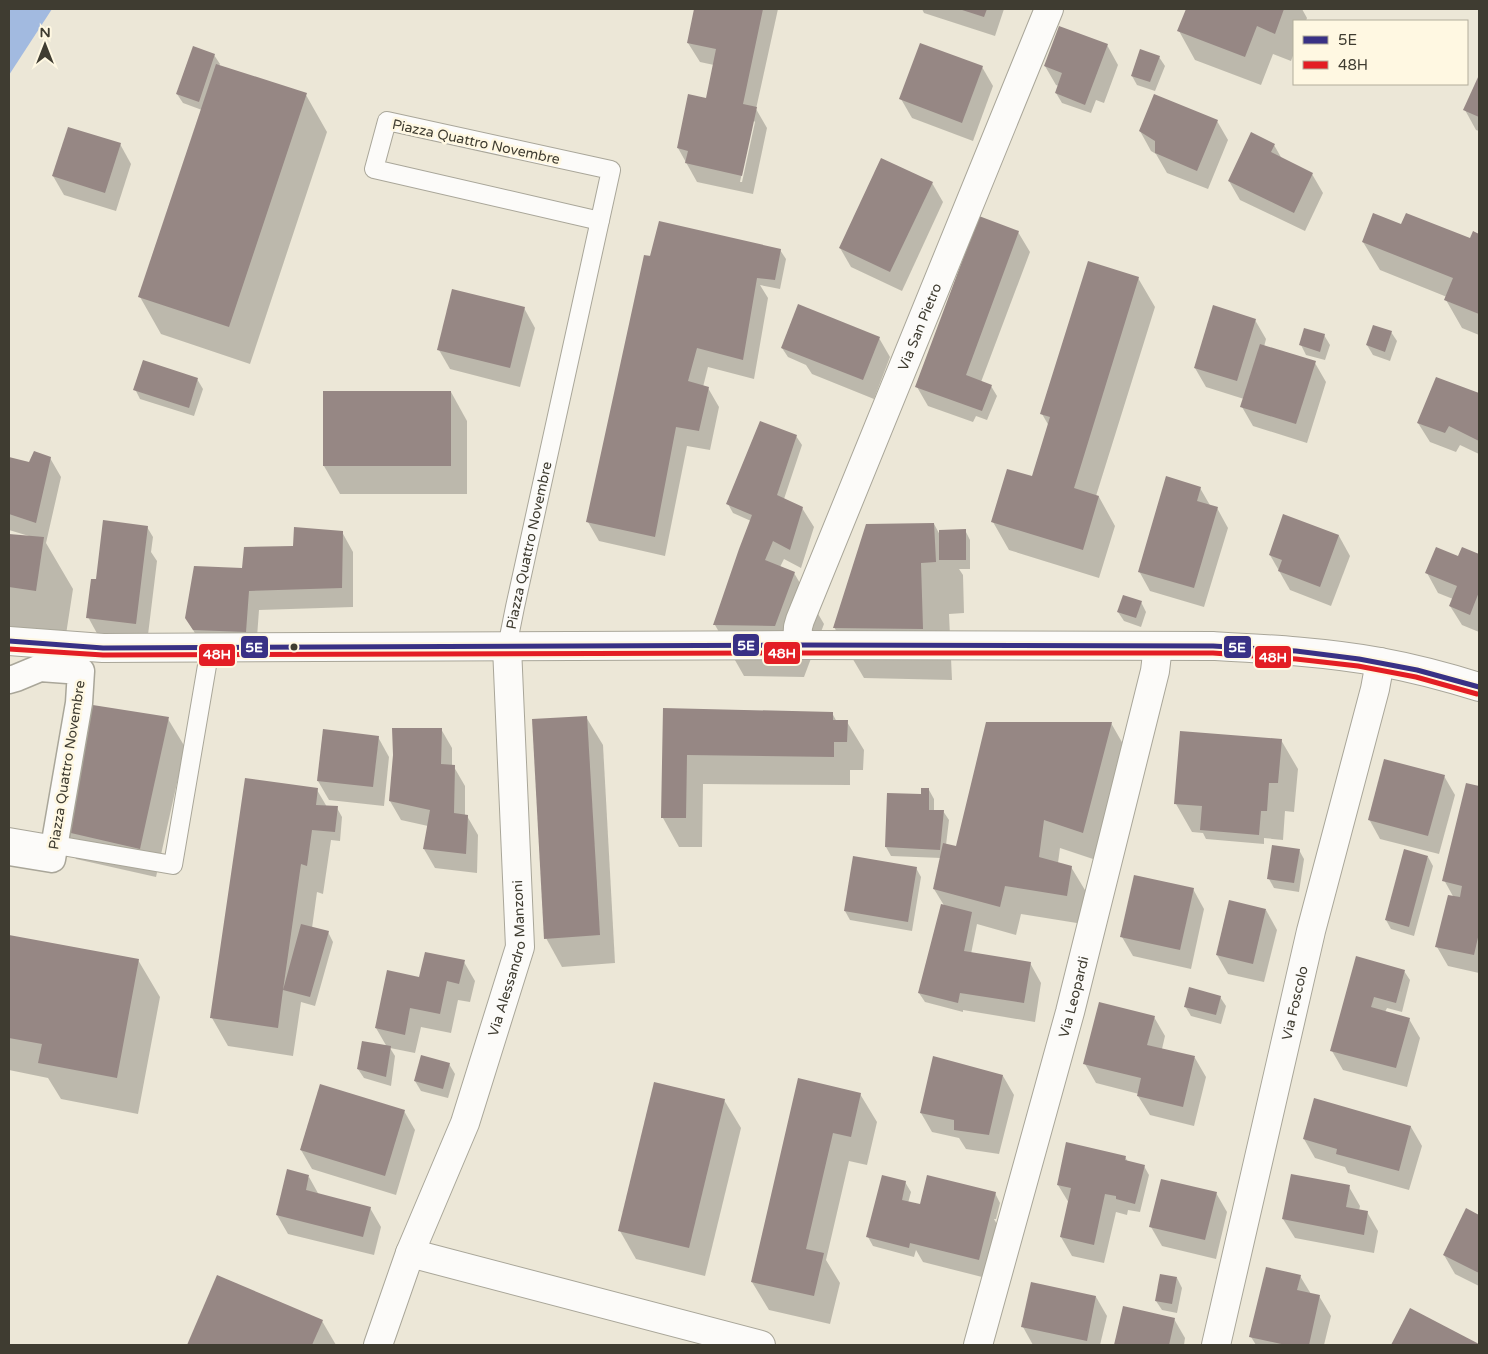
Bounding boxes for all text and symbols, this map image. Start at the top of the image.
north arrow [20,20,70,70]
legend [1293,20,1468,85]
text: N [39,24,51,41]
text: 5E [1338,31,1357,49]
text: 48H [1338,56,1368,74]
street label: Piazza Quattro Novembre [391,116,561,168]
street label: Via San Pietro [894,280,945,373]
street label: Piazza Quattro Novembre [502,460,555,631]
line badge: 5E [732,633,760,657]
line badge: 5E [240,635,269,659]
line badge: 5E [1223,635,1252,659]
text: 5E [737,637,755,654]
text: 5E [245,639,263,656]
text: 5E [1228,639,1246,656]
line badge: 48H [763,641,801,665]
unlabelled marker [289,642,299,652]
line badge: 48H [198,643,236,667]
text: 48H [768,645,796,662]
line badge: 48H [1254,645,1292,669]
text: 48H [203,646,231,663]
text: 48H [1259,649,1287,666]
street label: Piazza Quattro Novembre [45,679,89,851]
street label: Via Alessandro Manzoni [484,880,529,1038]
street label: Via Leopardi [1055,954,1092,1039]
street label: Via Foscolo [1278,964,1311,1042]

